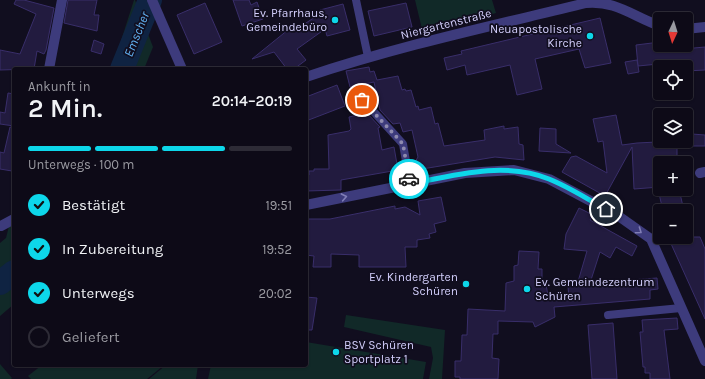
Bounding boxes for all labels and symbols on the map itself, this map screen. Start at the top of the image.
place label: Ev. Pfarrhaus, Gemeindebüro [246,6,327,34]
street label: Niergartenstraße [399,6,493,42]
water label: Emscher [121,9,152,59]
north arrow [653,12,693,52]
marker: Ev. Pfarrhaus, Gemeindebüro [330,15,340,25]
place label: Neuapostolische Kirche [490,22,582,50]
marker: Neuapostolische Kirche [585,31,595,41]
pin [345,83,379,117]
courier [389,159,429,199]
pin [589,192,623,226]
one-way arrow [341,193,347,202]
one-way arrow [634,226,641,233]
place label: Ev. Kindergarten Schüren [369,270,458,298]
place label: Ev. Gemeindezentrum Schüren [535,275,655,303]
marker: Ev. Kindergarten Schüren [461,279,471,289]
marker: Ev. Gemeindezentrum Schüren [522,284,532,294]
place label: BSV Schüren Sportplatz 1 [344,338,414,366]
marker: BSV Schüren Sportplatz 1 [331,347,341,357]

